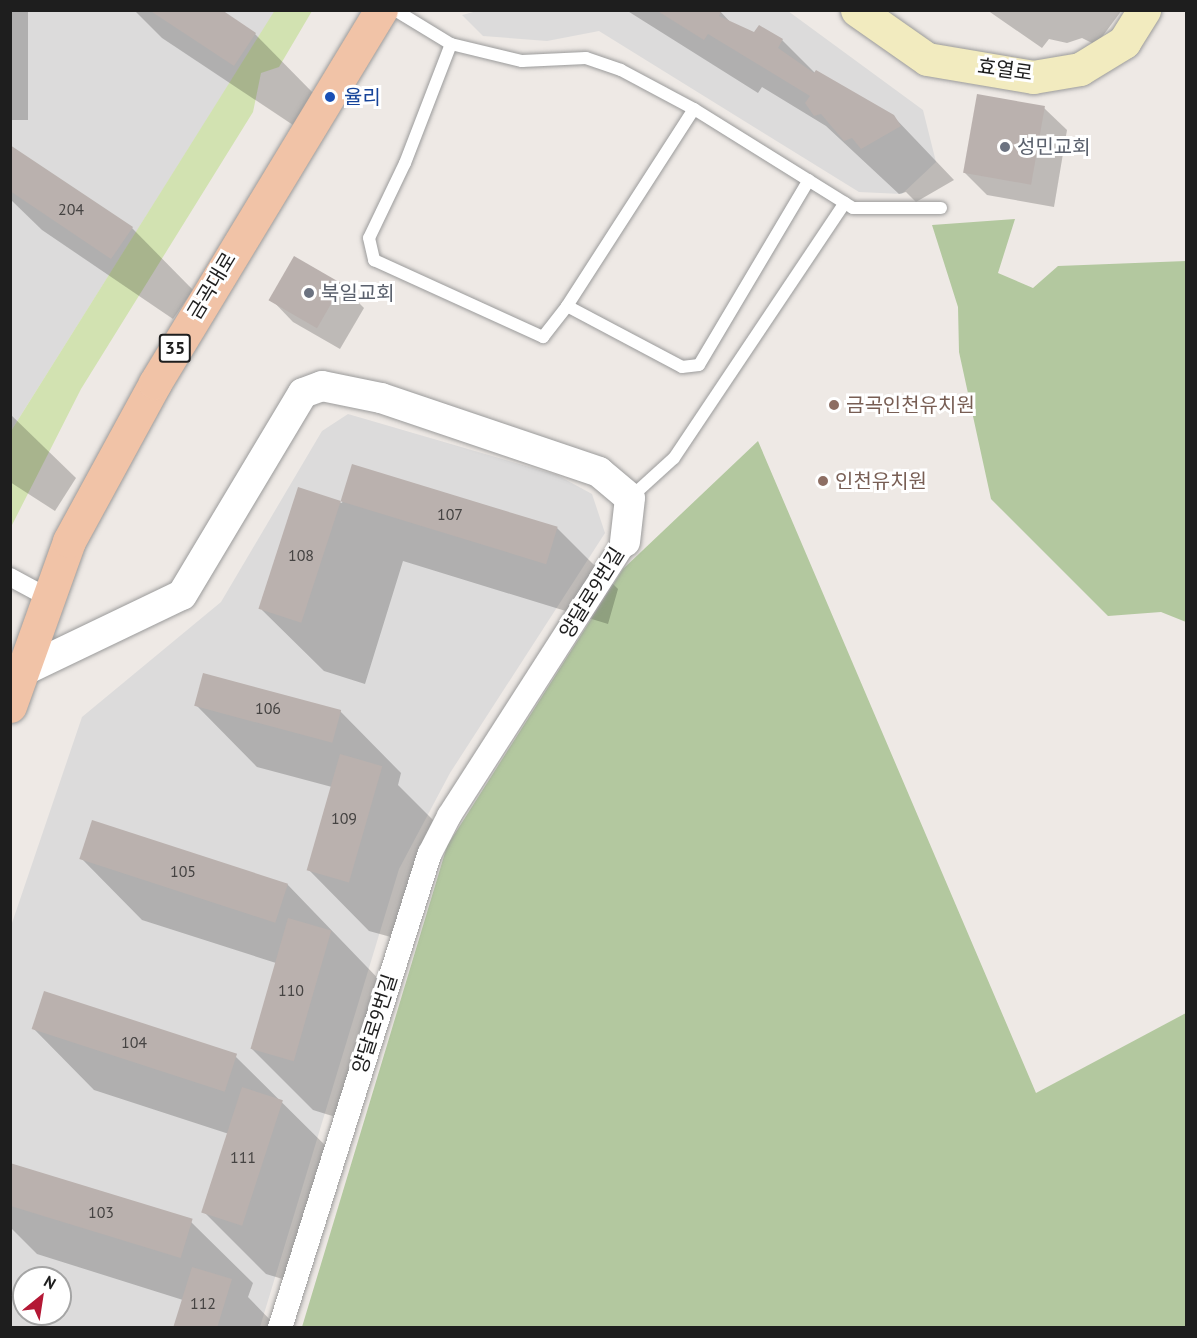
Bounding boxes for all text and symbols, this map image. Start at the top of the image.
street label: 효열로 [976,54,1034,86]
place label: 율리 [344,85,381,109]
marker: 율리 [321,88,339,106]
place label: 성민교회 [1017,135,1091,159]
marker: 성민교회 [998,140,1012,154]
house number: 204 [58,199,84,219]
street label: 금곡대로 [183,248,241,324]
place label: 북일교회 [321,281,395,305]
marker: 북일교회 [302,286,316,300]
road number: 35 [158,333,192,363]
place label: 금곡인천유치원 [846,393,975,417]
marker: 금곡인천유치원 [827,398,841,412]
place label: 인천유치원 [835,469,927,493]
marker: 인천유치원 [816,474,830,488]
house number: 107 [437,504,463,524]
street label: 양달로9번길 [555,543,629,643]
house number: 108 [288,545,314,565]
house number: 106 [255,698,281,718]
house number: 109 [331,808,357,828]
house number: 105 [170,861,196,881]
street label: 양달로9번길 [348,971,402,1077]
house number: 110 [278,980,304,1000]
house number: 104 [121,1032,147,1052]
house number: 111 [230,1147,256,1167]
house number: 103 [88,1202,114,1222]
north arrow [12,1266,72,1326]
text: N [40,1271,60,1293]
house number: 112 [190,1293,216,1313]

